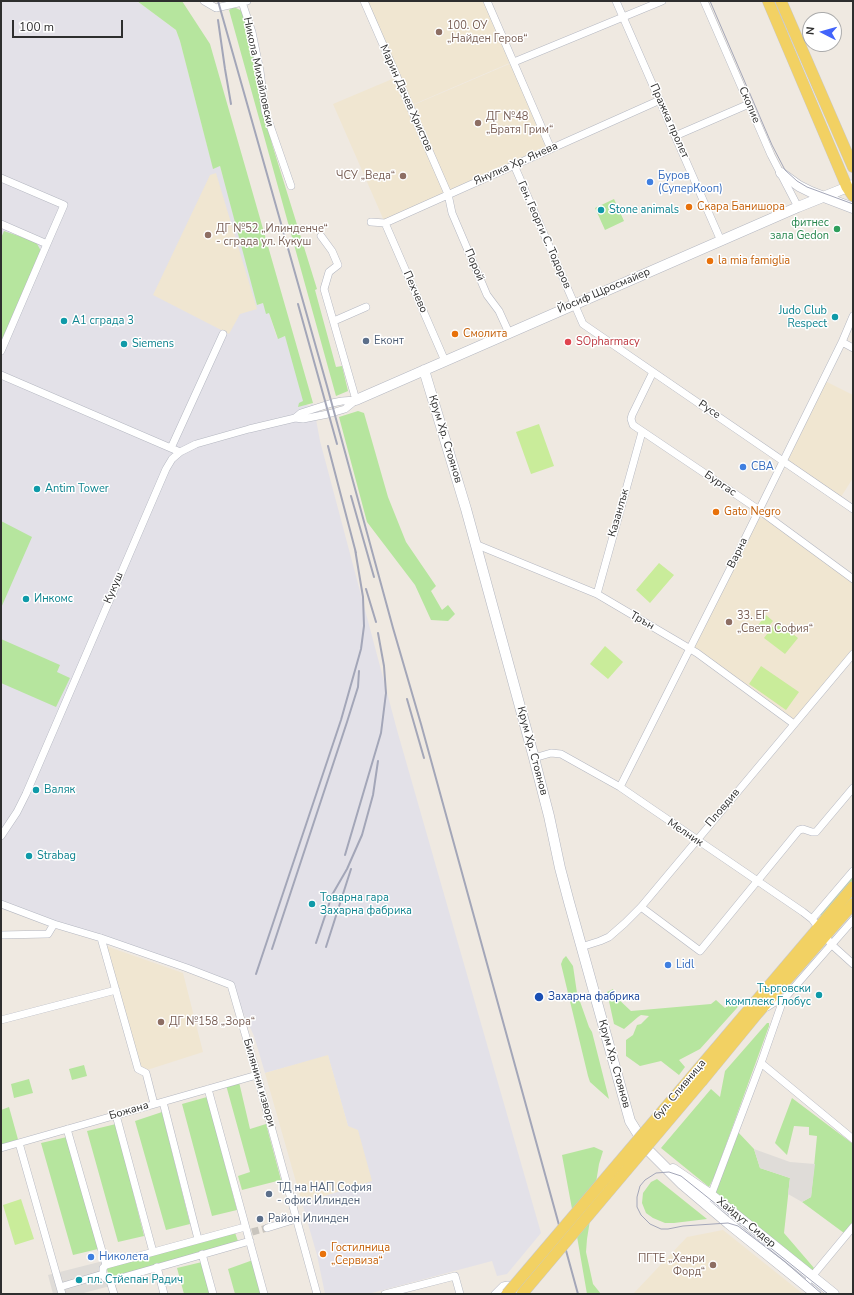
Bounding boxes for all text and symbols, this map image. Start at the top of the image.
scale bar [14,12,125,38]
north arrow [802,12,842,52]
street label: Никола Михайловски [240,16,276,128]
text: 100 m [19,19,54,35]
place label: 100. ОУ „Найден Геров“ [447,19,528,45]
text: N [803,26,818,36]
marker: 100. ОУ „Найден Геров“ [434,27,444,37]
street label: Марин Дачев Христов [377,43,435,153]
street label: Пражка пролет [647,82,691,160]
street label: Скопие [735,85,763,125]
place label: ДГ №48 „Братя Грим“ [486,110,553,136]
marker: ДГ №48 „Братя Грим“ [473,118,483,128]
street label: Янулка Хр. Янева [472,140,560,188]
place label: ЧСУ „Веда“ [336,169,395,183]
place label: Буров (СуперКооп) [658,169,723,195]
marker: ЧСУ „Веда“ [398,171,408,181]
marker: Буров (СуперКооп) [645,177,655,187]
street label: Ген. Георги С. Тодоров [514,179,574,291]
place label: Скара Банишора [697,200,785,214]
marker: Скара Банишора [684,202,694,212]
place label: Stone animals [609,203,679,217]
marker: Stone animals [596,205,606,215]
place label: фитнес зала Gedon [770,216,829,242]
place label: ДГ №52 „Илинденче“ - сграда ул. Кукуш [216,222,328,248]
marker: фитнес зала Gedon [832,224,842,234]
marker: ДГ №52 „Илинденче“ - сграда ул. Кукуш [203,230,213,240]
street label: Порой [461,247,487,283]
place label: la mia famiglia [718,254,790,268]
marker: la mia famiglia [705,256,715,266]
street label: Йосиф Щросмайер [556,265,652,317]
street label: Пехчево [400,269,430,315]
place label: Judo Club Respect [779,304,827,330]
marker: Judo Club Respect [830,312,840,322]
place label: А1 сграда 3 [72,314,134,328]
marker: А1 сграда 3 [59,316,69,326]
place label: Смолита [463,327,507,341]
marker: Смолита [450,329,460,339]
place label: Еконт [374,334,404,348]
place label: SOpharmacy [576,335,640,349]
marker: Еконт [361,336,371,346]
place label: Siemens [132,337,174,351]
marker: SOpharmacy [563,337,573,347]
marker: Siemens [119,339,129,349]
street label: Крум Хр. Стоянов [425,393,465,485]
street label: Русе [695,398,723,422]
place label: CBA [751,460,774,474]
marker: CBA [738,462,748,472]
street label: Бургас [702,469,738,499]
place label: Antim Tower [45,482,109,496]
marker: Antim Tower [32,484,42,494]
street label: Казанлък [606,487,632,539]
place label: Gato Negro [724,505,781,519]
marker: Gato Negro [711,507,721,517]
street label: Варна [725,536,751,570]
street label: Кукуш [101,570,127,606]
place label: Инкомс [34,592,73,606]
marker: Инкомс [21,594,31,604]
street label: Трън [628,609,656,633]
place label: 33. ЕГ „Света София“ [737,609,813,635]
marker: 33. ЕГ „Света София“ [724,617,734,627]
street label: Крум Хр. Стоянов [514,705,550,797]
place label: Валяк [44,783,75,797]
marker: Валяк [31,785,41,795]
street label: Пловдив [703,786,743,830]
street label: Мелник [665,816,705,850]
place label: Strabag [37,849,76,863]
marker: Strabag [24,851,34,861]
place label: Товарна гара Захарна фабрика [320,891,412,917]
marker: Товарна гара Захарна фабрика [307,899,317,909]
place label: Lidl [676,958,694,972]
marker: Lidl [663,960,673,970]
place label: Търговски комплекс Глобус [725,982,811,1008]
place label: Захарна фабрика [548,990,640,1004]
marker: Търговски комплекс Глобус [814,990,824,1000]
marker: Захарна фабрика [533,991,545,1003]
place label: ДГ №158 „Зора“ [169,1015,255,1029]
marker: ДГ №158 „Зора“ [156,1017,166,1027]
street label: Крум Хр. Стоянов [595,1018,633,1110]
street label: Билянини извори [240,1037,278,1129]
street label: бул. Сливница [651,1057,709,1123]
street label: Божана [108,1099,150,1123]
place label: ТД на НАП София - офис Илинден [277,1181,372,1207]
marker: ТД на НАП София - офис Илинден [264,1189,274,1199]
street label: Хайдут Сидер [714,1195,778,1251]
place label: Район Илинден [268,1212,349,1226]
marker: Район Илинден [255,1214,265,1224]
place label: Гостилница „Сервиза“ [331,1241,390,1267]
marker: Гостилница „Сервиза“ [318,1249,328,1259]
place label: Николета [99,1250,149,1264]
marker: Николета [86,1252,96,1262]
place label: ПГТЕ „Хенри Форд“ [638,1252,705,1278]
marker: ПГТЕ „Хенри Форд“ [708,1260,718,1270]
place label: пл. Стйепан Радич [87,1273,183,1287]
marker: пл. Стйепан Радич [74,1275,84,1285]

